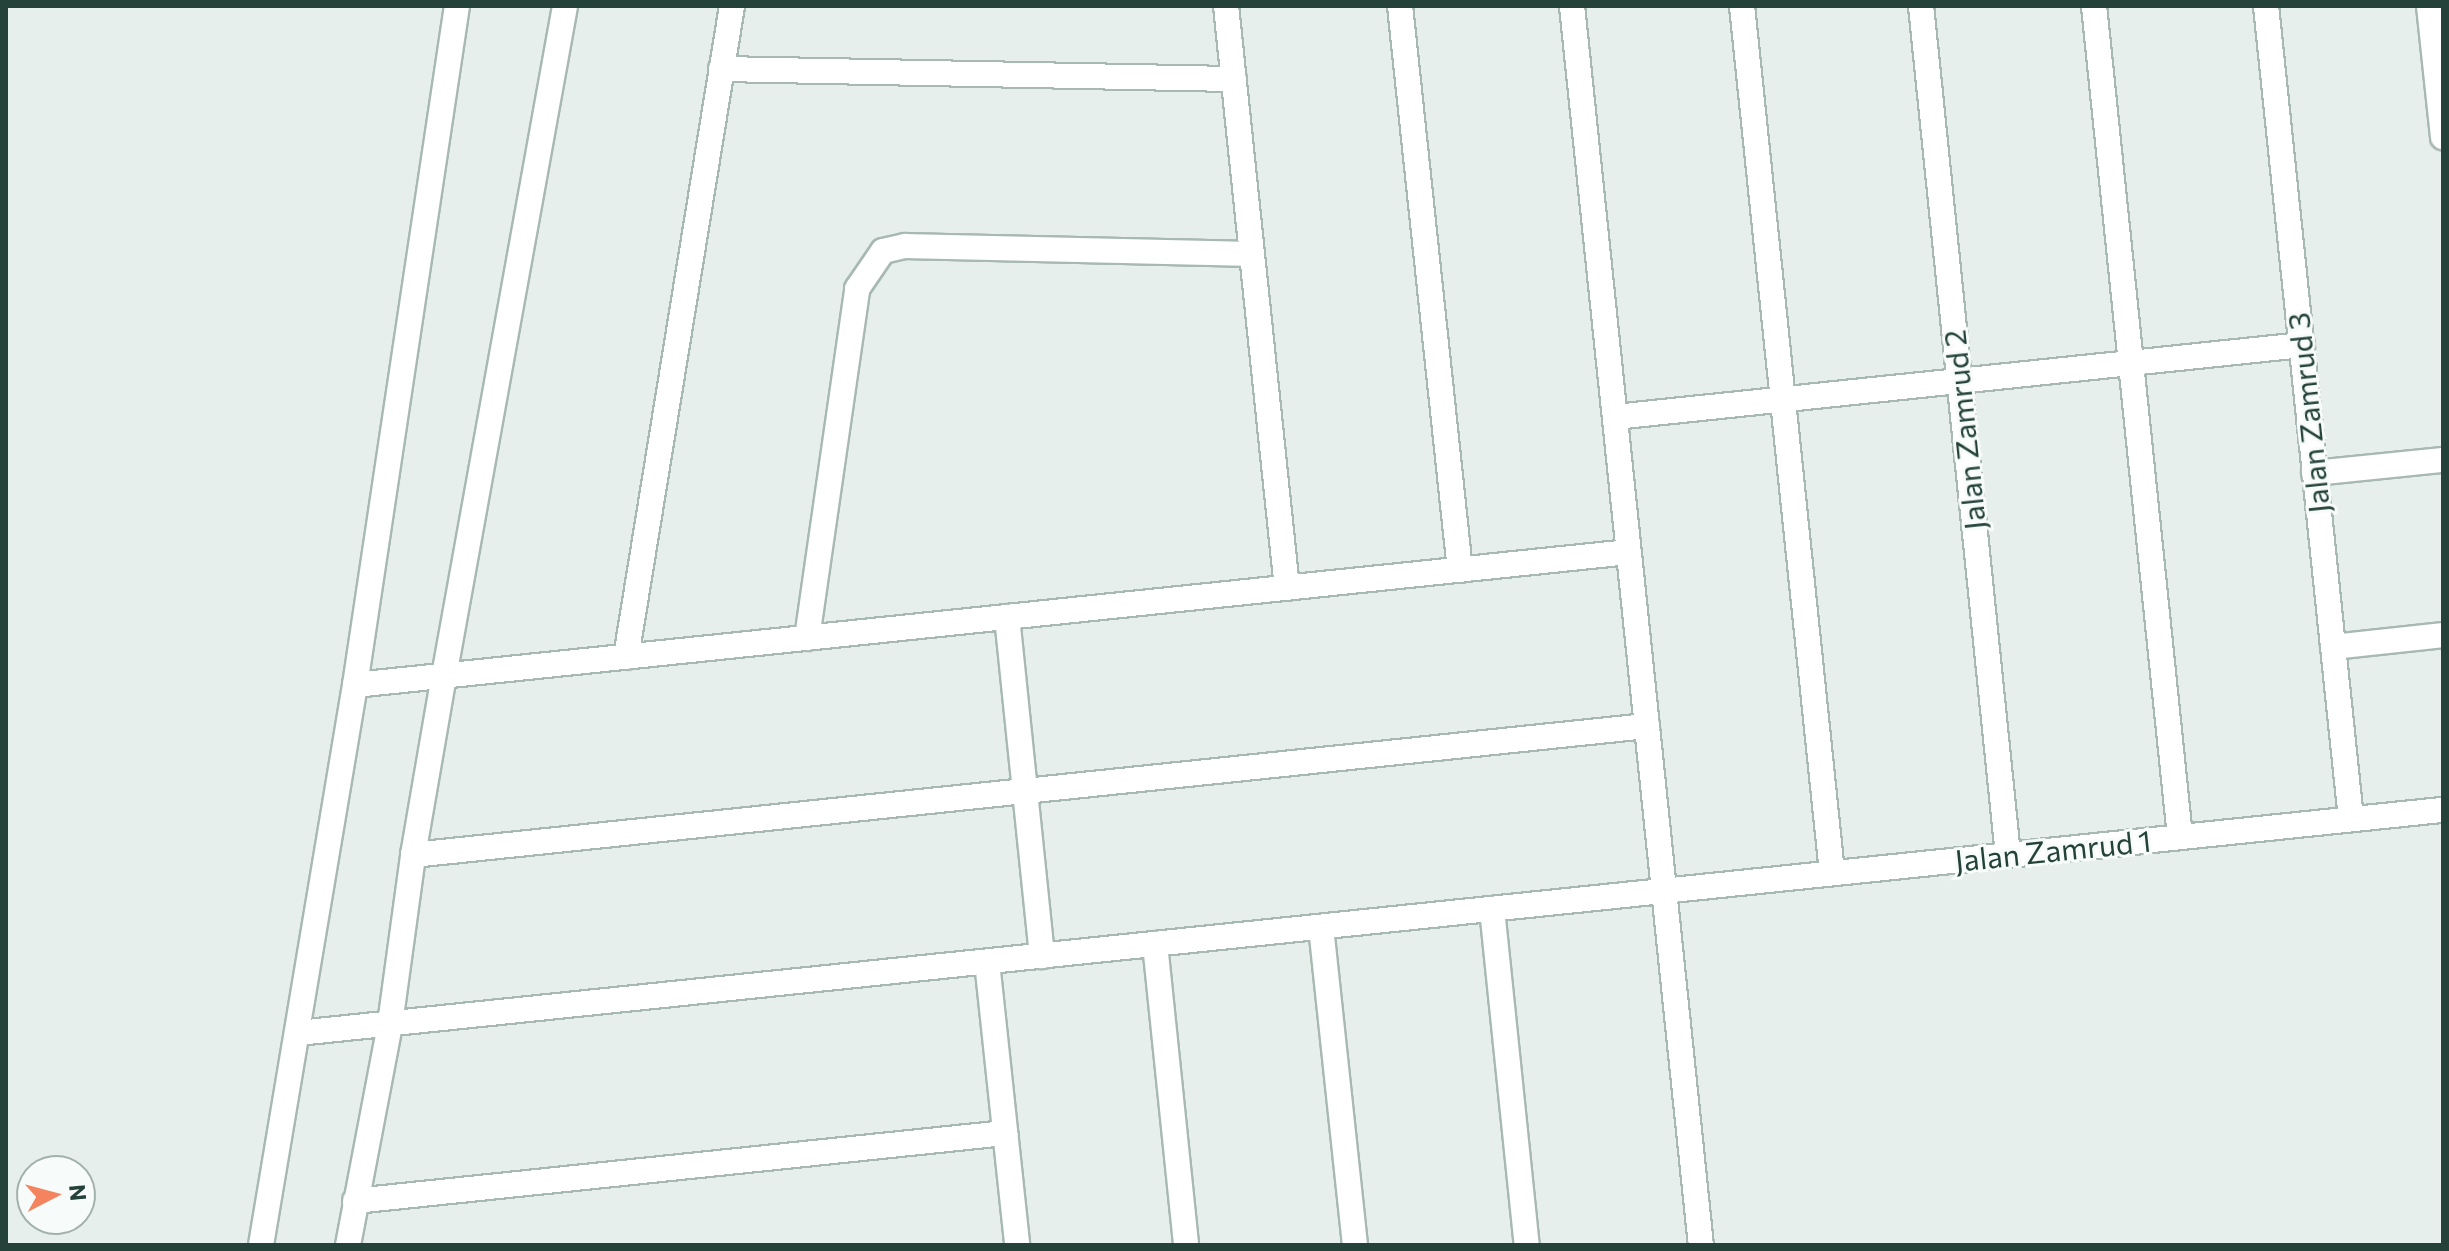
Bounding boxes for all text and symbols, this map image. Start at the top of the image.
street label: Jalan Zamrud 3 [2280,311,2336,515]
street label: Jalan Zamrud 2 [1936,328,1992,532]
street label: Jalan Zamrud 1 [1953,822,2153,878]
north arrow [16,1155,96,1235]
text: N [64,1183,93,1202]

